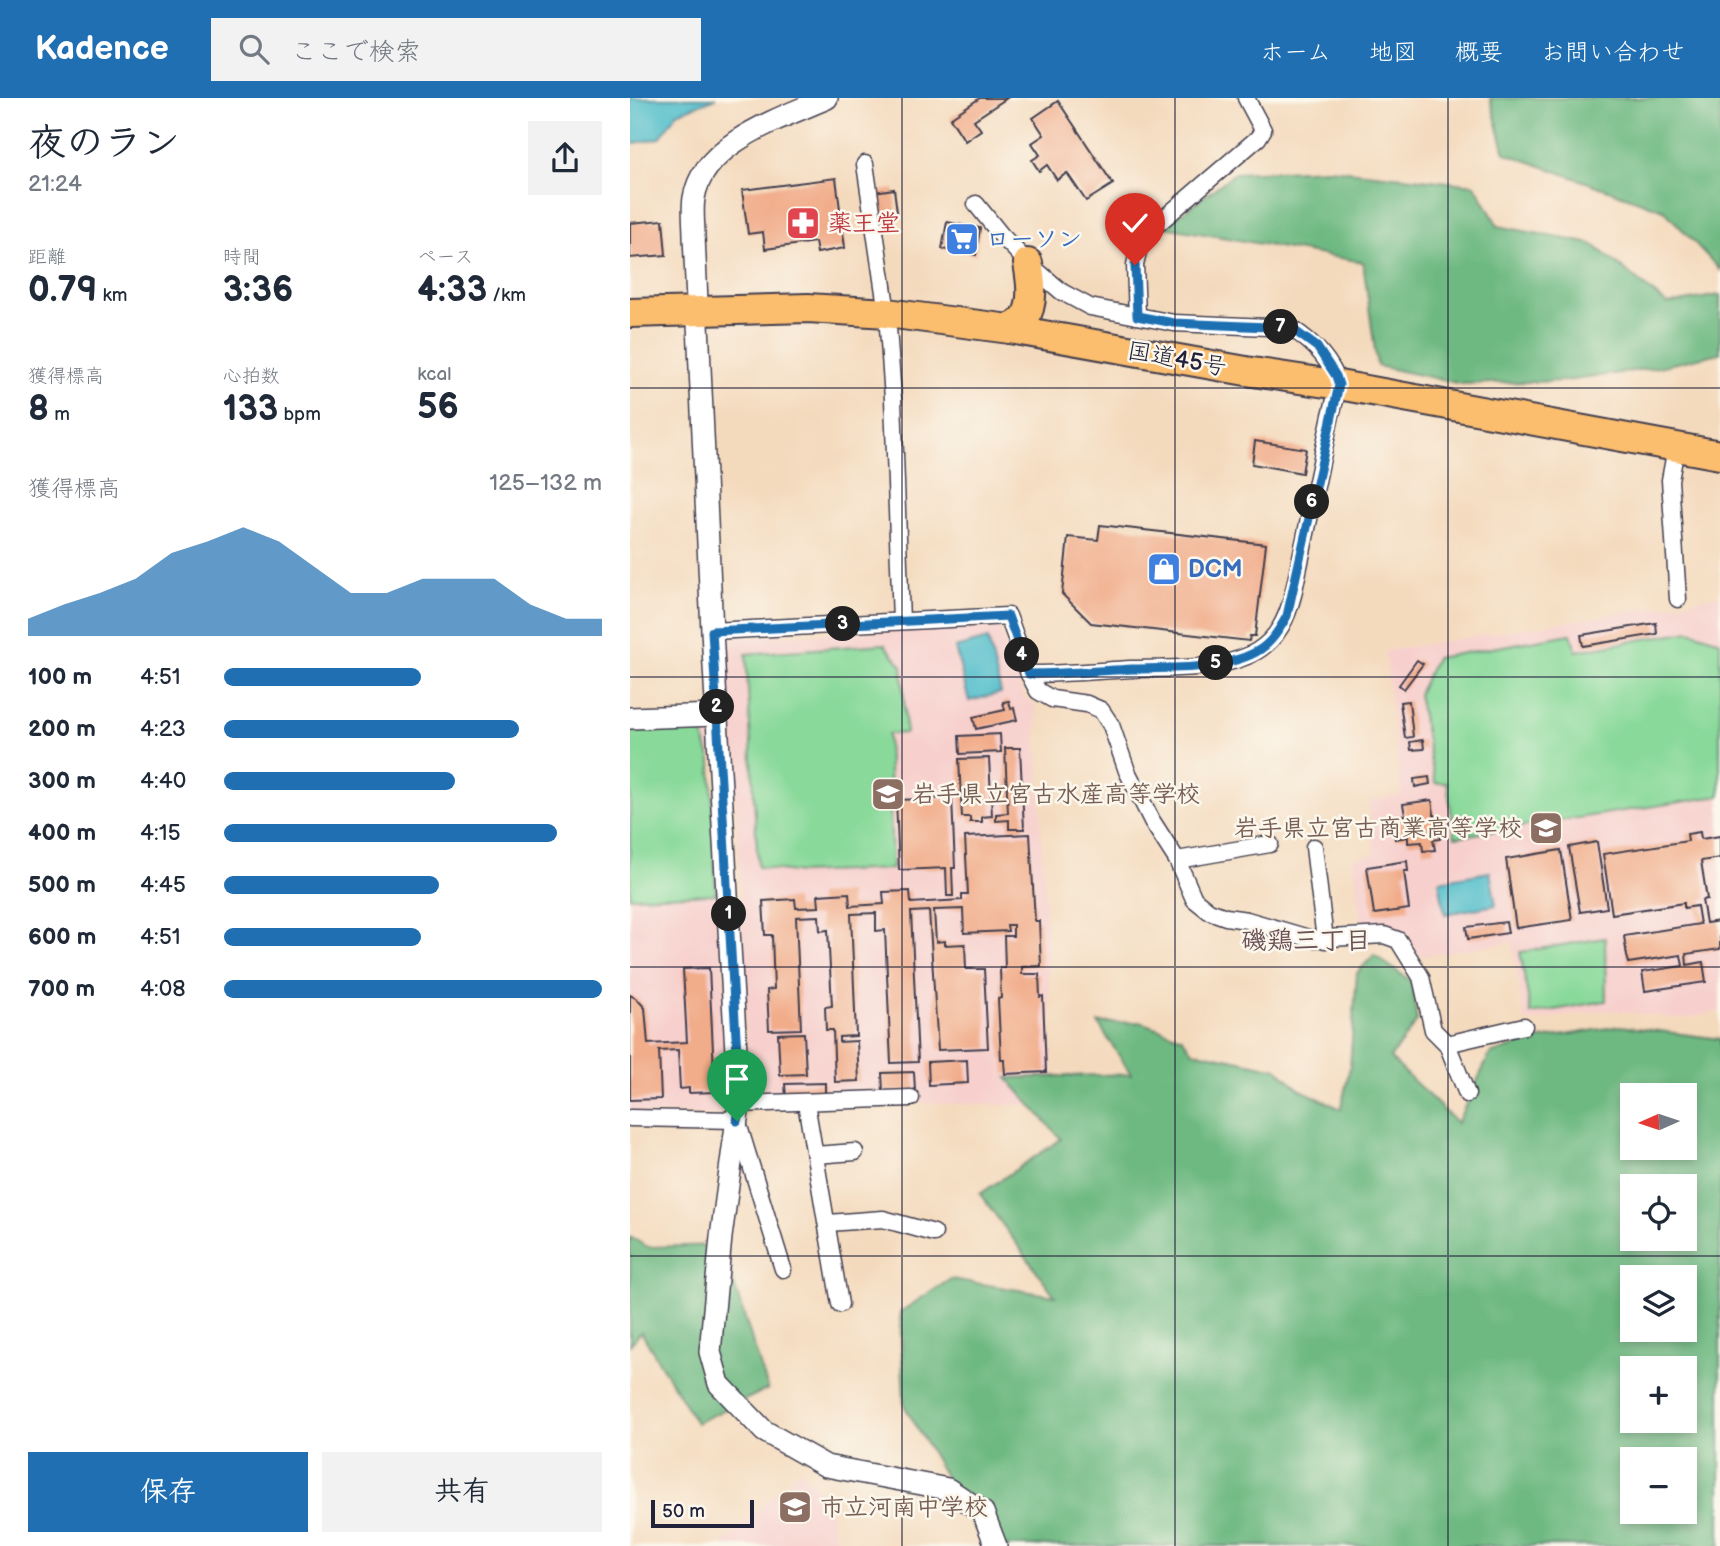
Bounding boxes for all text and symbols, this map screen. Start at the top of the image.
search box [211,18,701,81]
text: Kadence [35,29,169,69]
icon: search [235,30,273,68]
text: ここで検索 [291,37,421,68]
text: ホーム [1260,38,1331,67]
text: 地図 [1369,38,1417,67]
text: 概要 [1455,38,1503,67]
text: お問い合わせ [1541,38,1685,67]
text: 夜のラン [28,121,180,166]
button: share [528,121,602,195]
text: 21:24 [28,170,82,198]
pin [1105,193,1165,265]
pharmacy icon: 薬王堂 [784,204,822,242]
icon: check [1116,204,1154,242]
place label: 薬王堂 [828,209,900,238]
supermarket icon: ローソン [943,220,981,258]
place label: ローソン [986,225,1082,254]
text: 距離 [28,246,66,269]
text: 時間 [223,246,261,269]
text: ペース [417,246,473,269]
text: 0.79 [28,269,97,312]
text: 3:36 [223,269,293,312]
text: 4:33 [417,269,487,312]
text: km [97,284,128,307]
text: /km [487,284,526,307]
pin: 7 [1264,310,1298,344]
text: 7 [1275,315,1286,338]
street label: 国道45号 [1125,336,1229,382]
text: kcal [417,363,451,386]
text: 獲得標高 [28,365,104,388]
text: 心拍数 [223,365,280,388]
text: 56 [417,386,459,429]
text: 8 [28,388,49,431]
text: 133 [223,388,278,431]
text: m [49,403,70,426]
text: bpm [278,403,321,426]
text: 125–132 m [489,469,602,497]
text: 獲得標高 [28,475,120,503]
pin: 6 [1294,484,1330,520]
text: 6 [1306,490,1317,513]
shop icon: DCM [1145,550,1183,588]
place label: DCM [1188,555,1242,584]
pin: 3 [826,606,860,642]
text: 3 [837,612,848,635]
pin: 4 [1004,638,1040,672]
text: 4 [1016,643,1027,666]
pin: 5 [1198,646,1234,680]
text: 5 [1210,651,1221,674]
text: 100 m [28,663,92,691]
text: 4:51 [140,663,181,691]
pin: 2 [700,690,734,724]
text: 2 [711,695,722,718]
text: 200 m [28,715,96,743]
text: 4:23 [140,715,186,743]
text: 300 m [28,767,96,795]
text: 4:40 [140,767,186,795]
school or university icon: 岩手県立宮古水産高等学校 [869,775,907,813]
place label: 岩手県立宮古水産高等学校 [912,780,1200,809]
school or university icon: 岩手県立宮古商業高等学校 [1527,809,1565,847]
place label: 岩手県立宮古商業高等学校 [1234,814,1522,843]
text: 400 m [28,819,96,847]
text: 4:15 [140,819,181,847]
text: 500 m [28,871,96,899]
text: 4:45 [140,871,186,899]
pin: 1 [712,896,746,932]
text: 1 [725,902,733,925]
text: 600 m [28,923,96,951]
text: 4:51 [140,923,181,951]
district label: 磯鶏三丁目 [1241,926,1371,957]
text: 700 m [28,975,95,1003]
text: 4:08 [140,975,186,1003]
pin [707,1049,767,1121]
icon: arrive [718,1060,756,1098]
north arrow [1620,1083,1698,1160]
map controls [1620,1083,1697,1524]
button: locate [1620,1174,1697,1251]
button: layers [1620,1265,1697,1342]
button: + [1620,1356,1697,1433]
button: − [1620,1447,1697,1524]
button: 保存 [28,1452,308,1532]
button: 共有 [322,1452,602,1532]
school or university icon: 市立河南中学校 [776,1488,814,1526]
place label: 市立河南中学校 [820,1493,988,1522]
scale bar [651,1497,754,1529]
text: 50 m [662,1500,705,1523]

